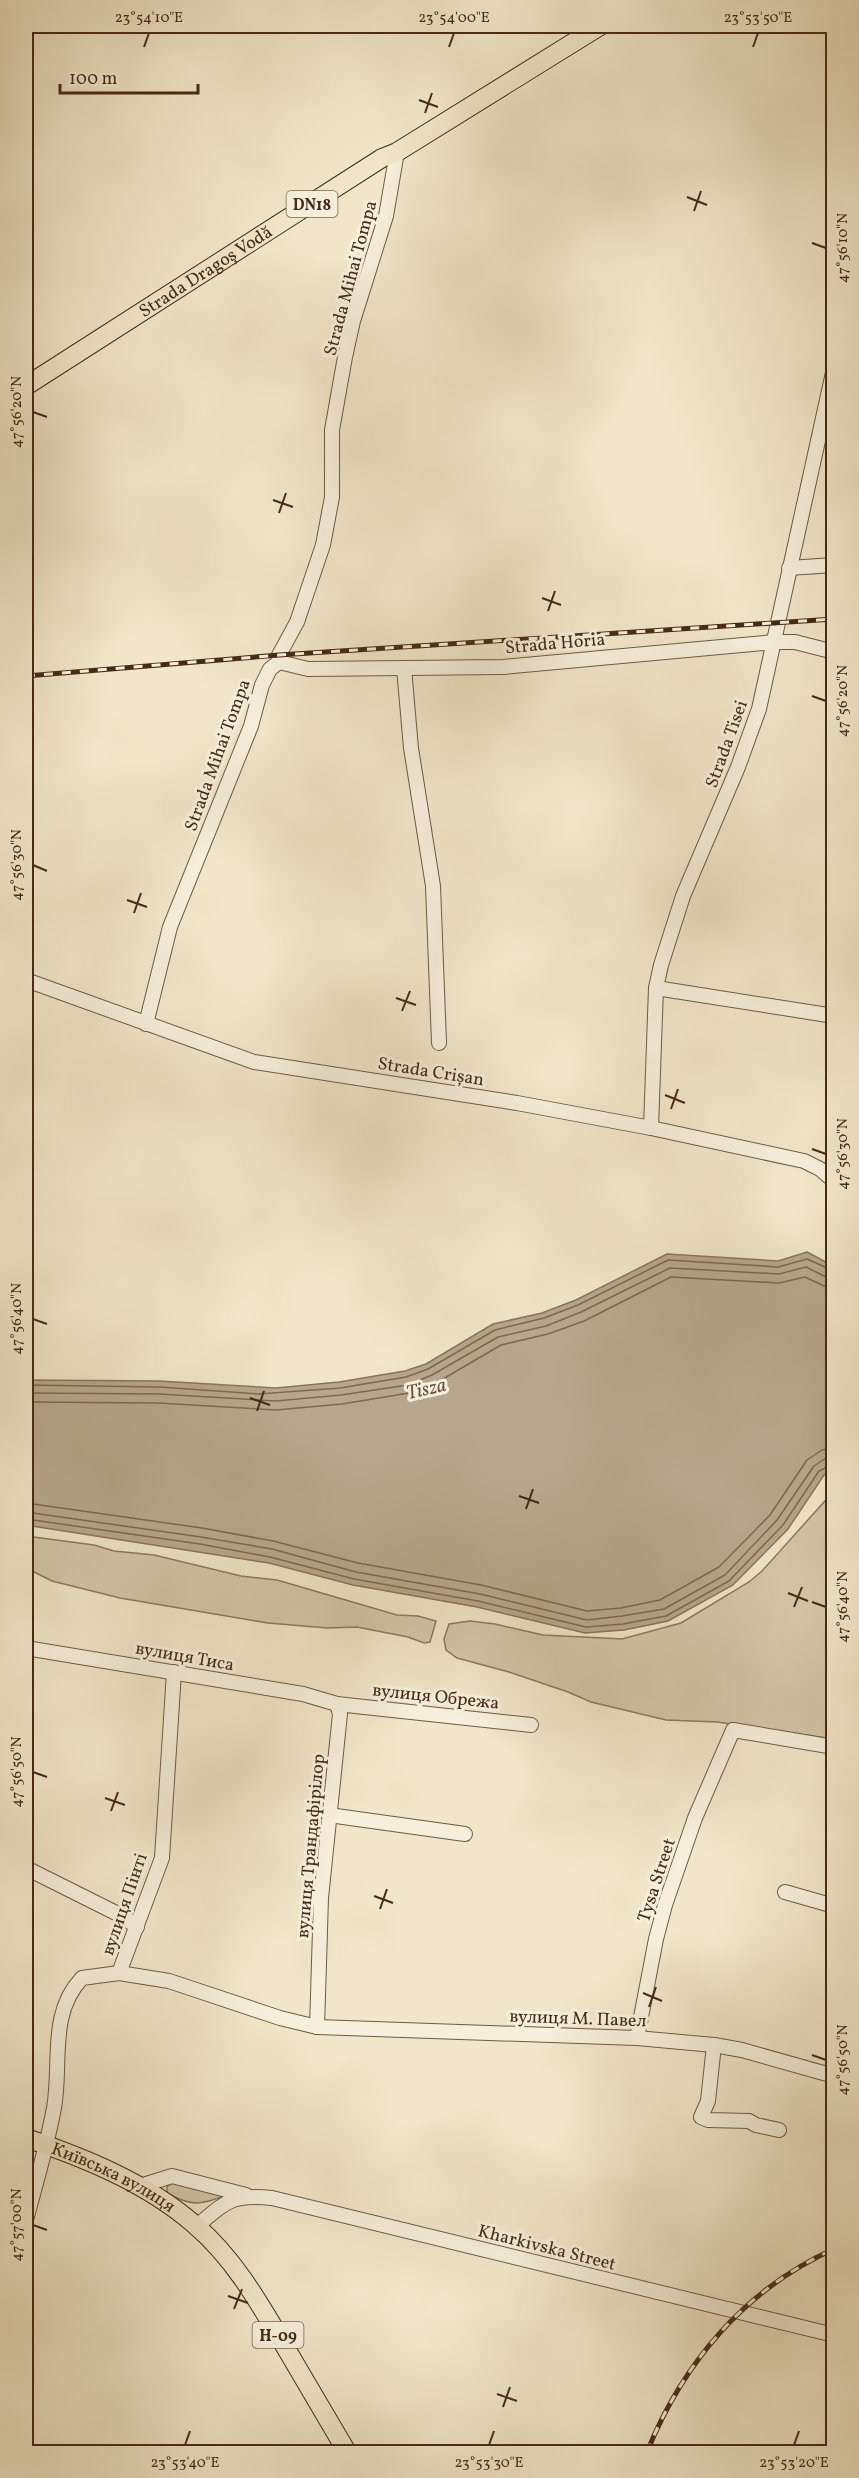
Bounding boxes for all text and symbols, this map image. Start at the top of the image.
text: 23°54'10"E [115,8,183,29]
text: 23°54'00"E [418,8,490,29]
text: 23°53'50"E [724,8,792,29]
scale bar [60,57,198,95]
text: 100 m [69,67,118,92]
road number: DN18 [286,191,338,217]
street label: Strada Mihai Tompa [319,198,384,359]
text: 47°56'10"N [833,213,854,283]
street label: Strada Dragoș Vodă [135,220,278,324]
text: 47°56'20"N [7,376,28,448]
street label: Strada Horia [504,628,606,661]
text: 47°56'20"N [833,665,854,737]
street label: Strada Mihai Tompa [179,676,258,835]
street label: Strada Tisei [700,697,755,792]
text: 47°56'30"N [7,829,28,901]
street label: Strada Crișan [376,1052,486,1093]
text: 47°56'30"N [833,1118,854,1190]
text: 47°56'40"N [7,1283,28,1355]
water label: Tisza [404,1372,449,1408]
text: 47°56'40"N [833,1571,854,1643]
street label: вулиця Тиса [133,1637,236,1678]
street label: вулиця Обрежа [371,1678,500,1717]
text: 47°56'50"N [7,1736,28,1808]
street label: вулиця Трандафірілор [291,1753,332,1939]
street label: Tysa Street [632,1835,683,1926]
street label: вулиця Пінті [96,1850,155,1959]
street label: вулиця М. Павел [509,2005,647,2034]
text: 47°56'50"N [833,2024,854,2096]
street label: Київська вулиця [48,2137,180,2219]
text: 47°57'00"N [7,2188,28,2262]
street label: Kharkivska Street [475,2219,618,2278]
road number: Н-09 [252,2322,304,2348]
text: 23°53'40"E [150,2453,220,2474]
text: 23°53'30"E [454,2453,524,2474]
text: 23°53'20"E [759,2453,829,2474]

